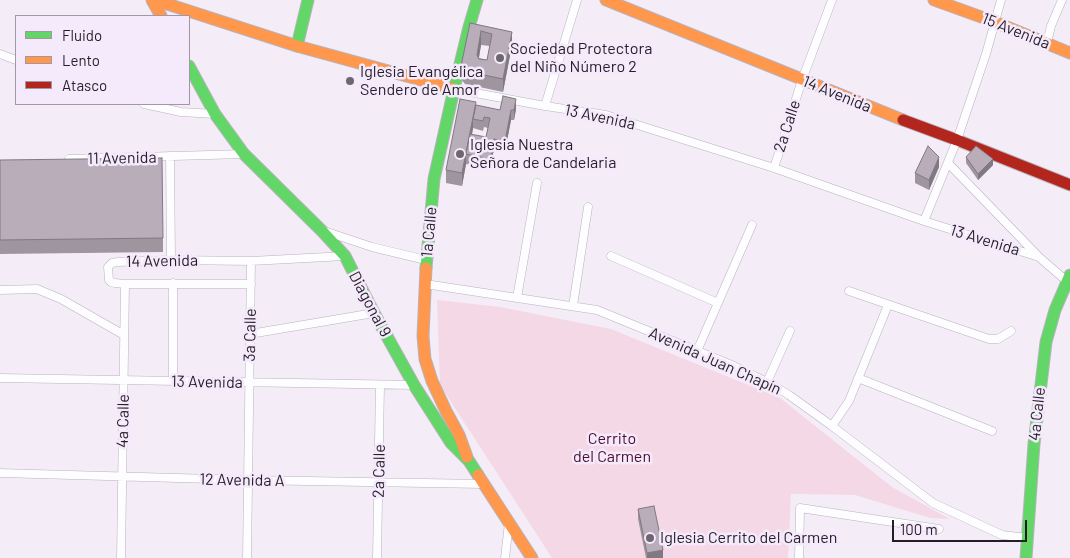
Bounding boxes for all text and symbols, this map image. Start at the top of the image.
street label: 15 Avenida [979,9,1053,53]
legend [15,15,190,105]
text: Fluido [62,26,102,44]
place label: Sociedad Protectora del Niño Número 2 [510,39,652,77]
text: Lento [62,51,100,69]
marker: Sociedad Protectora del Niño Número 2 [494,52,506,64]
place label: Iglesia Evangélica Sendero de Amor [360,62,483,100]
street label: 14 Avenida [800,72,874,116]
marker: Iglesia Evangélica Sendero de Amor [344,75,356,87]
text: Atasco [62,76,107,94]
street label: 2a Calle [770,98,804,154]
street label: 13 Avenida [563,100,637,134]
place label: Iglesia Nuestra Señora de Candelaria [470,135,616,173]
street label: 11 Avenida [87,148,157,168]
marker: Iglesia Nuestra Señora de Candelaria [454,148,466,160]
street label: 1a Calle [417,206,441,258]
street label: 13 Avenida [948,220,1022,260]
street label: 14 Avenida [126,251,198,271]
street label: Diagonal 9 [345,268,395,340]
street label: 3a Calle [240,308,260,362]
street label: Avenida Juan Chapín [646,323,784,399]
street label: 13 Avenida [171,372,243,392]
street label: 4a Calle [1025,386,1049,442]
street label: 4a Calle [113,394,133,448]
park label: Cerrito del Carmen [573,429,651,467]
street label: 2a Calle [369,444,389,498]
street label: 12 Avenida A [199,470,285,490]
scale bar [895,510,1030,542]
text: 100 m [900,520,938,538]
place label: Iglesia Cerrito del Carmen [660,528,837,548]
marker: Iglesia Cerrito del Carmen [644,532,656,544]

